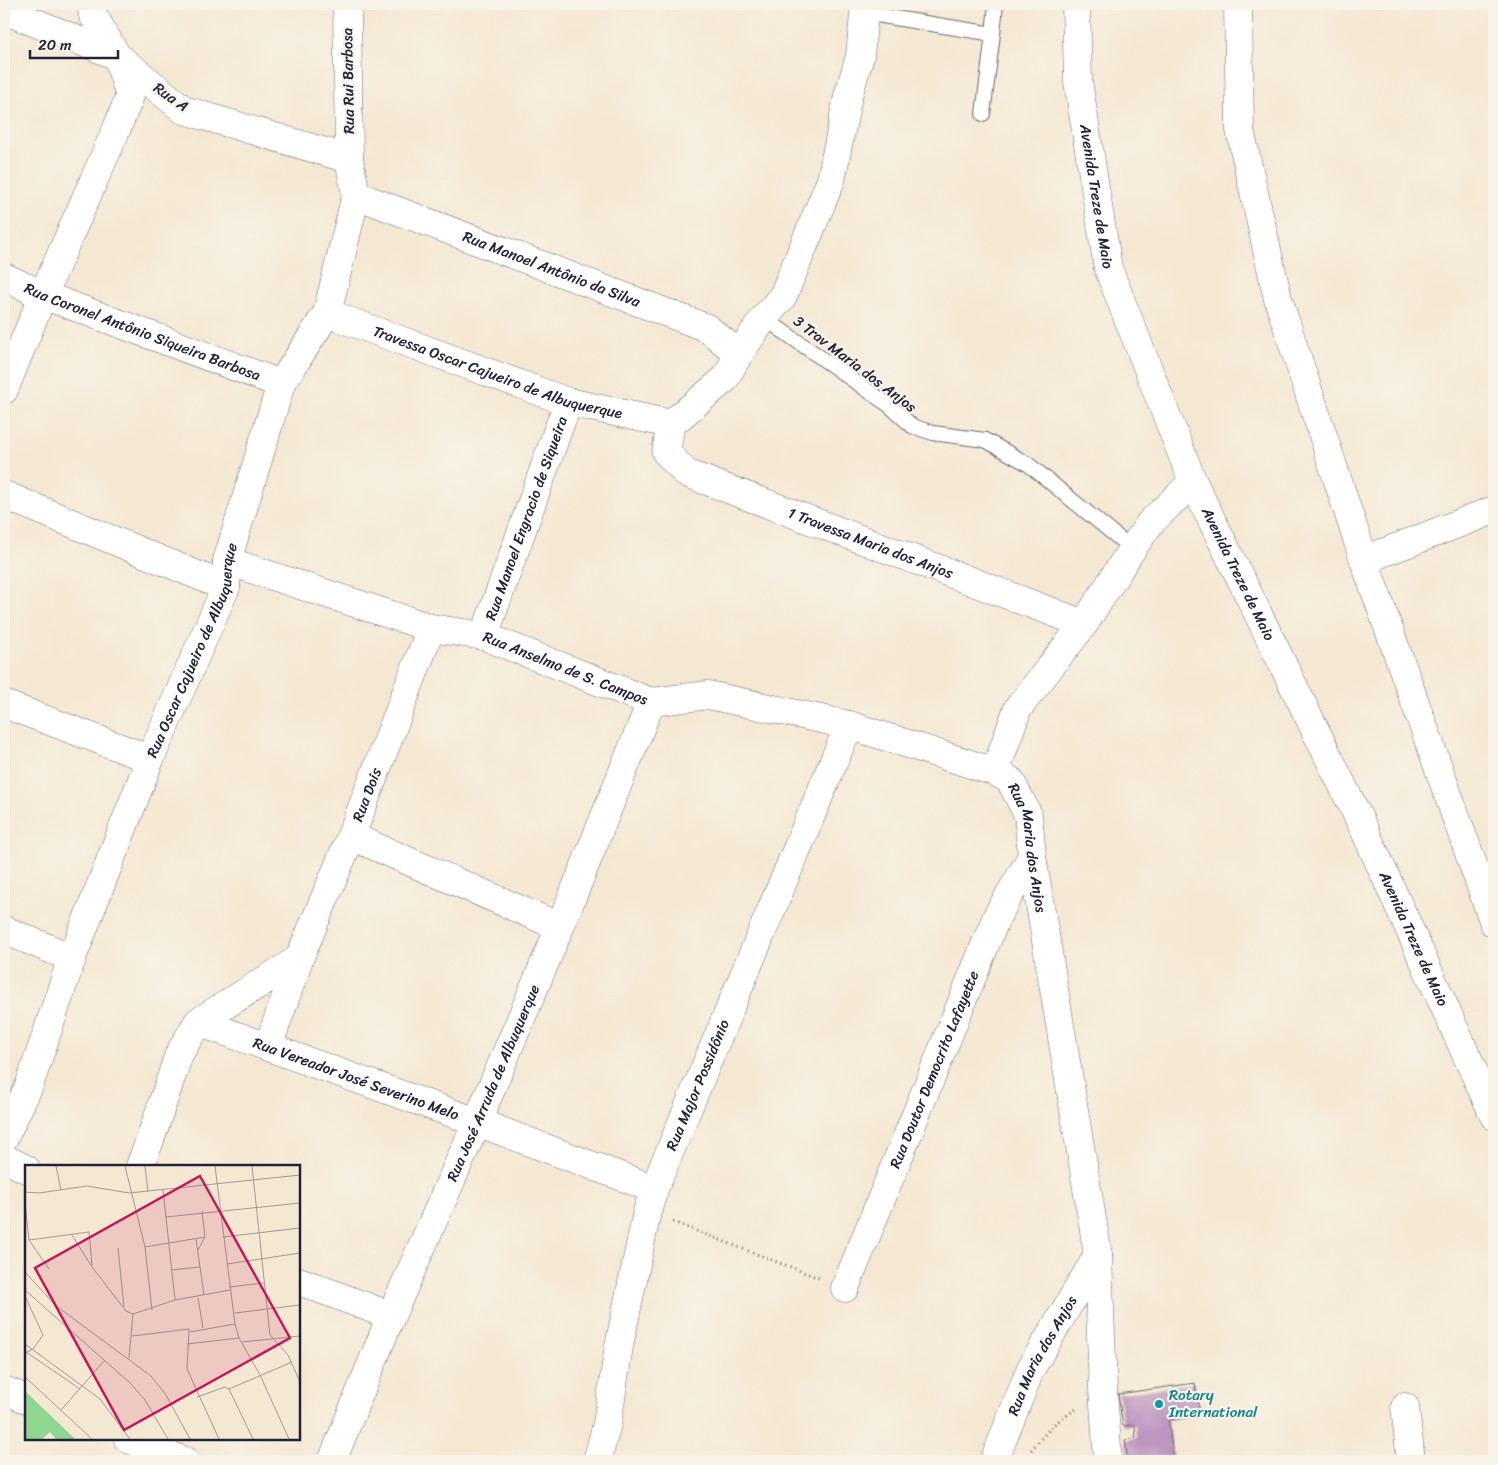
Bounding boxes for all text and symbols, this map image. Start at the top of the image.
street label: Rua Rui Barbosa [334,27,362,134]
scale bar [30,28,118,60]
text: 20 m [38,32,72,58]
street label: Rua A [148,75,194,119]
street label: Avenida Treze de Maio [1072,121,1121,271]
street label: Rua Manoel Antônio da Silva [459,224,644,315]
street label: Rua Coronel Antônio Siqueira Barbosa [20,275,265,388]
street label: 3 Trav Maria dos Anjos [788,309,923,419]
street label: Travessa Oscar Cajueiro de Albuquerque [369,318,625,426]
street label: Rua Manoel Engracio de Siqueira [478,412,575,624]
street label: 1 Travessa Maria dos Anjos [784,500,957,586]
street label: Avenida Treze de Maio [1194,502,1282,646]
street label: Rua Oscar Cajueiro de Albuquerque [139,539,245,762]
street label: Rua Anselmo de S. Campos [479,624,653,713]
street label: Rua Dois [345,764,389,826]
street label: Rua Maria dos Anjos [1001,778,1054,915]
street label: Avenida Treze de Maio [1371,866,1456,1011]
street label: Rua Doutor Democrito Lafayette [882,966,986,1172]
street label: Rua José Arruda de Albuquerque [439,980,547,1186]
street label: Rua Major Possidônio [659,1015,737,1155]
street label: Rua Vereador José Severino Melo [249,1030,463,1128]
inset map [25,1165,300,1440]
street label: Rua Maria dos Anjos [1000,1290,1085,1420]
place label: Rotary International [1168,1382,1258,1425]
marker: Rotary International [1153,1398,1165,1410]

